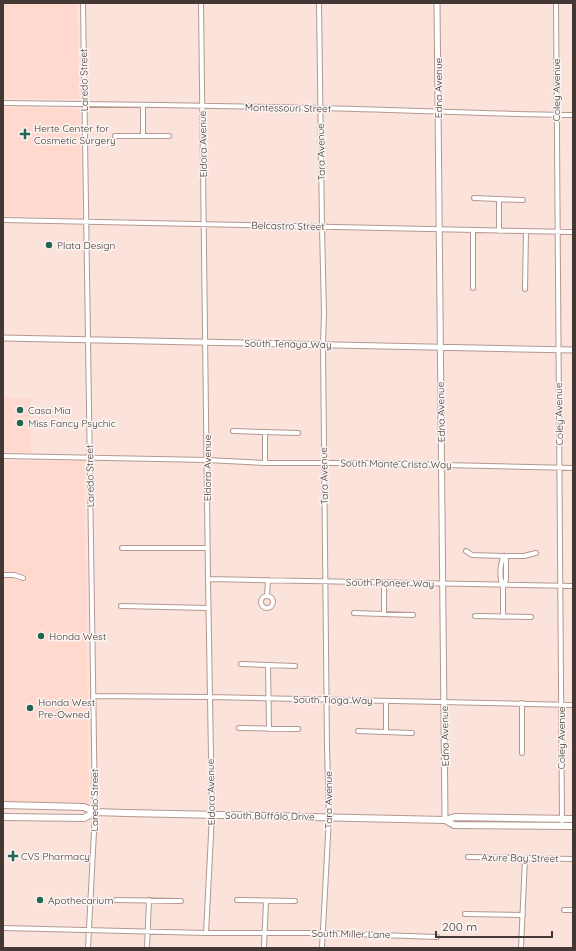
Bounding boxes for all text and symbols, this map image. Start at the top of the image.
street label: Laredo Street [77,48,91,112]
street label: Edna Avenue [432,57,445,118]
street label: Coley Avenue [550,58,563,121]
street label: Montessouri Street [245,101,332,115]
street label: Eldora Avenue [196,110,210,177]
place label: Herte Center for Cosmetic Surgery [34,122,116,147]
street label: Tara Avenue [314,123,328,181]
marker: Herte Center for Cosmetic Surgery [19,128,31,140]
street label: Belcastro Street [251,219,325,233]
place label: Plata Design [57,239,115,252]
marker: Plata Design [44,240,54,250]
street label: South Tenaya Way [244,337,332,351]
street label: Edna Avenue [434,381,448,442]
street label: Coley Avenue [552,382,566,446]
place label: Casa Mia [28,404,71,417]
marker: Casa Mia [15,405,25,415]
place label: Miss Fancy Psychic [28,417,116,430]
marker: Miss Fancy Psychic [15,418,25,428]
street label: Eldora Avenue [201,434,214,501]
street label: Laredo Street [83,444,97,508]
street label: Tara Avenue [317,447,331,505]
street label: South Monte Cristo Way [340,457,452,471]
street label: South Pioneer Way [346,576,434,590]
place label: Honda West [49,630,107,643]
marker: Honda West [36,631,46,641]
street label: South Tioga Way [293,693,373,707]
place label: Honda West Pre-Owned [38,696,96,721]
marker: Honda West Pre-Owned [25,703,35,713]
street label: Edna Avenue [438,705,452,766]
street label: Coley Avenue [555,706,568,769]
street label: Eldora Avenue [204,758,218,825]
street label: Laredo Street [88,768,101,831]
street label: Tara Avenue [322,771,335,829]
street label: South Buffalo Drive [225,809,315,823]
place label: CVS Pharmacy [21,850,90,863]
marker: CVS Pharmacy [8,851,18,861]
street label: Azure Bay Street [481,851,559,865]
place label: Apothecarium [48,894,113,907]
marker: Apothecarium [35,895,45,905]
scale bar [436,913,552,939]
text: 200 m [442,919,477,934]
street label: South Miller Lane [311,927,391,941]

